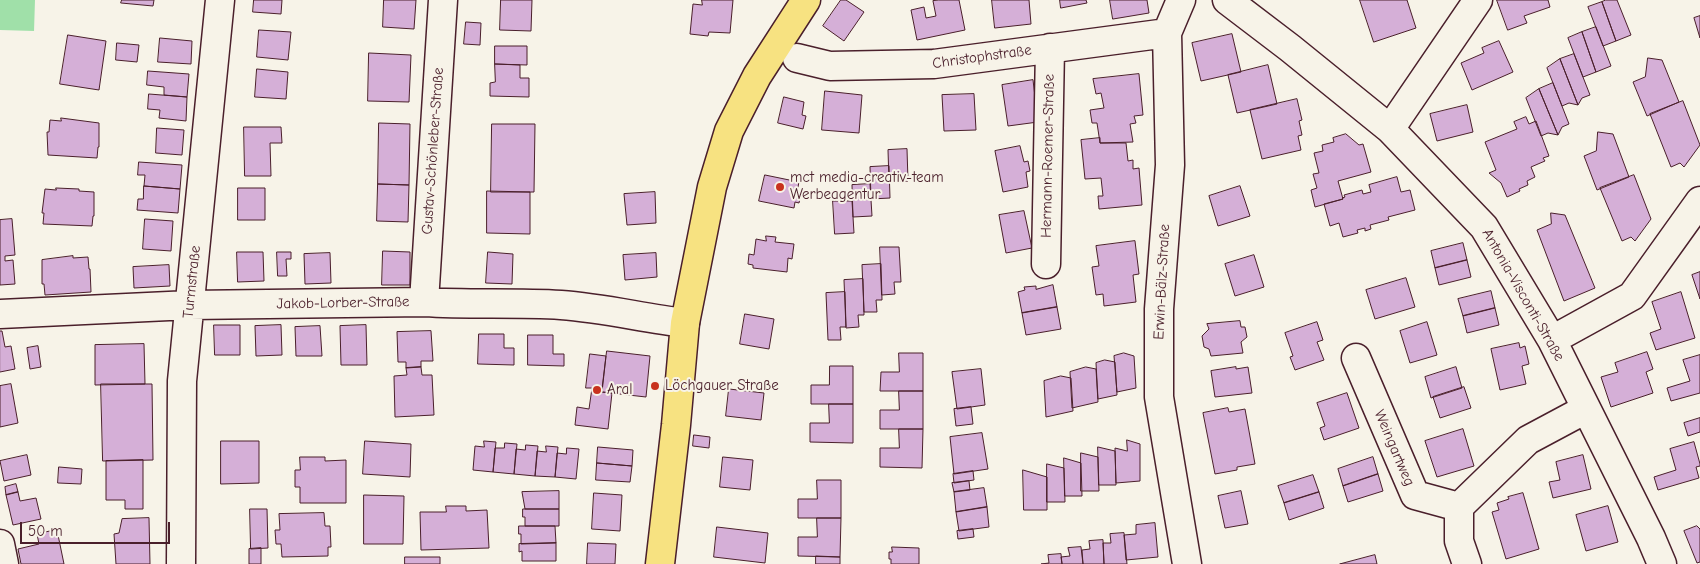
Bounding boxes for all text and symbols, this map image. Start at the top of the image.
street label: Christophstraße [931,41,1033,73]
street label: Gustav-Schönleber-Straße [418,67,448,235]
street label: Hermann-Roemer-Straße [1038,74,1058,238]
place label: mct media-creativ-team Werbeagentur [790,169,944,204]
marker: mct media-creativ-team Werbeagentur [774,181,786,193]
street label: Erwin-Bälz-Straße [1150,224,1174,340]
street label: Antonia-Visconti-Straße [1478,226,1568,364]
street label: Turmstraße [179,245,205,319]
street label: Jakob-Lorber-Straße [276,293,410,313]
place label: Löchgauer Straße [665,377,779,395]
marker: Löchgauer Straße [649,380,661,392]
place label: Aral [607,381,632,399]
marker: Aral [591,384,603,396]
street label: Weingartweg [1370,407,1418,489]
scale bar [22,512,172,544]
text: 50 m [28,522,63,540]

